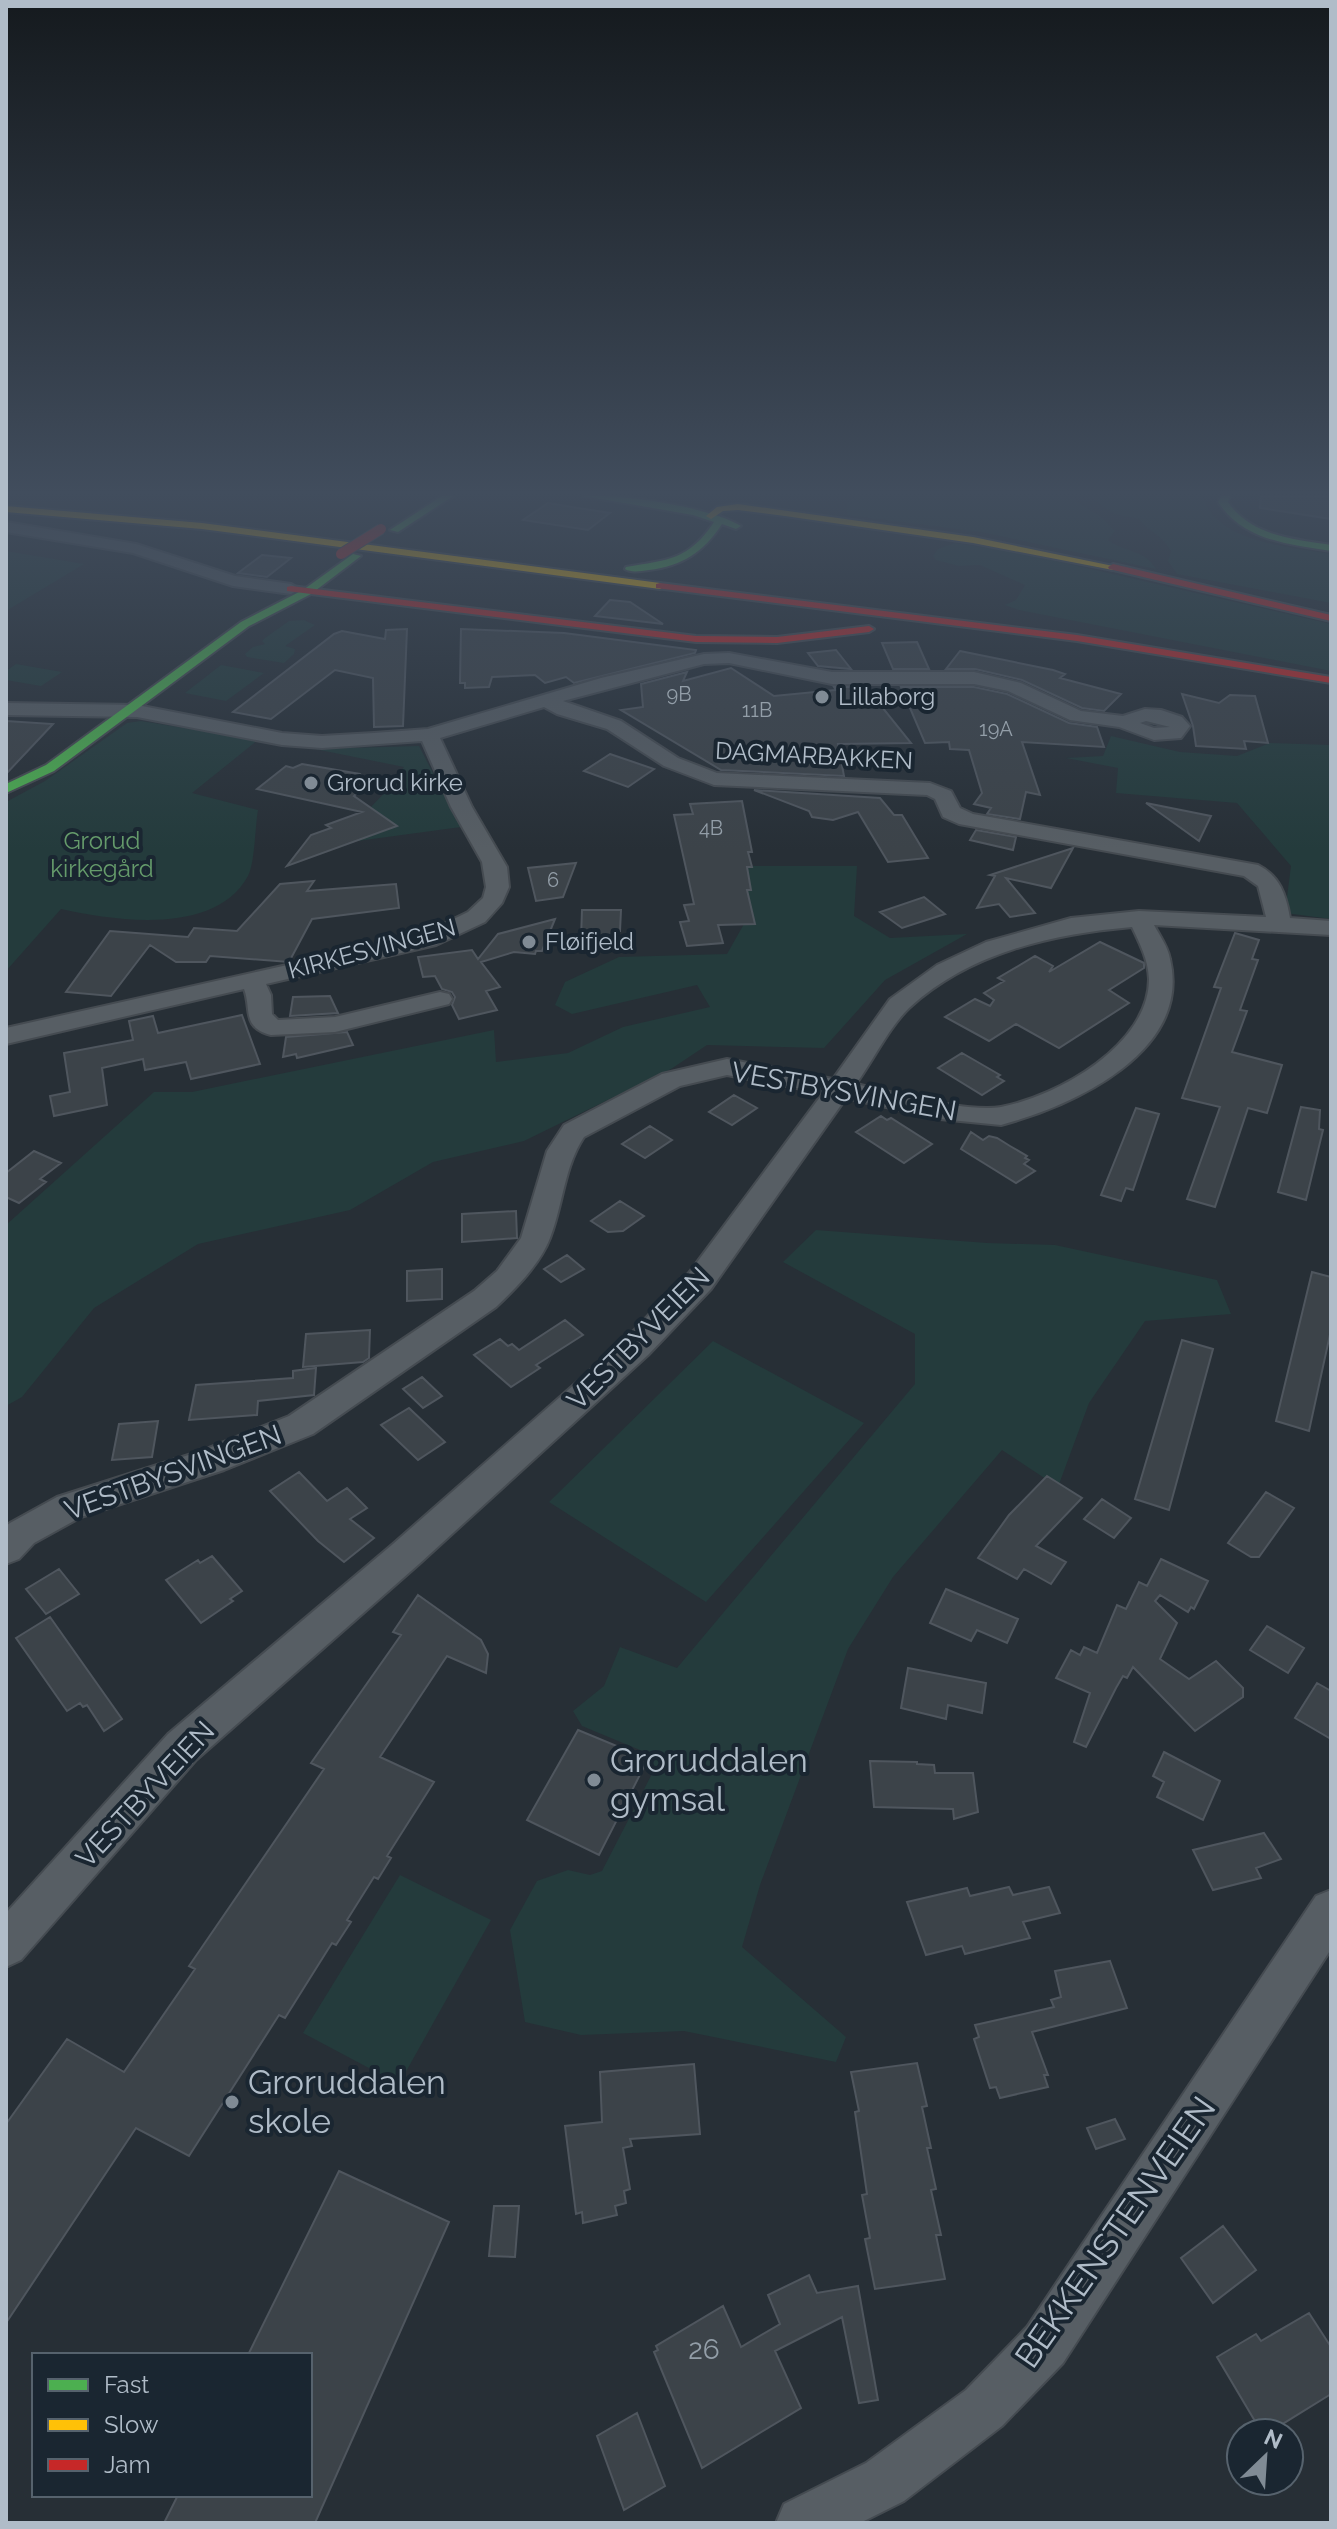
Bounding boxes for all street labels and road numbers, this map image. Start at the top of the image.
street label: DAGMARBAKKEN [714,736,914,775]
street label: KIRKESVINGEN [285,912,459,985]
street label: VESTBYSVINGEN [729,1055,959,1128]
street label: VESTBYVEIEN [560,1260,716,1416]
street label: VESTBYSVINGEN [60,1418,286,1527]
street label: VESTBYVEIEN [69,1714,221,1874]
street label: BEKKENSTENVEIEN [1006,2089,1224,2375]

